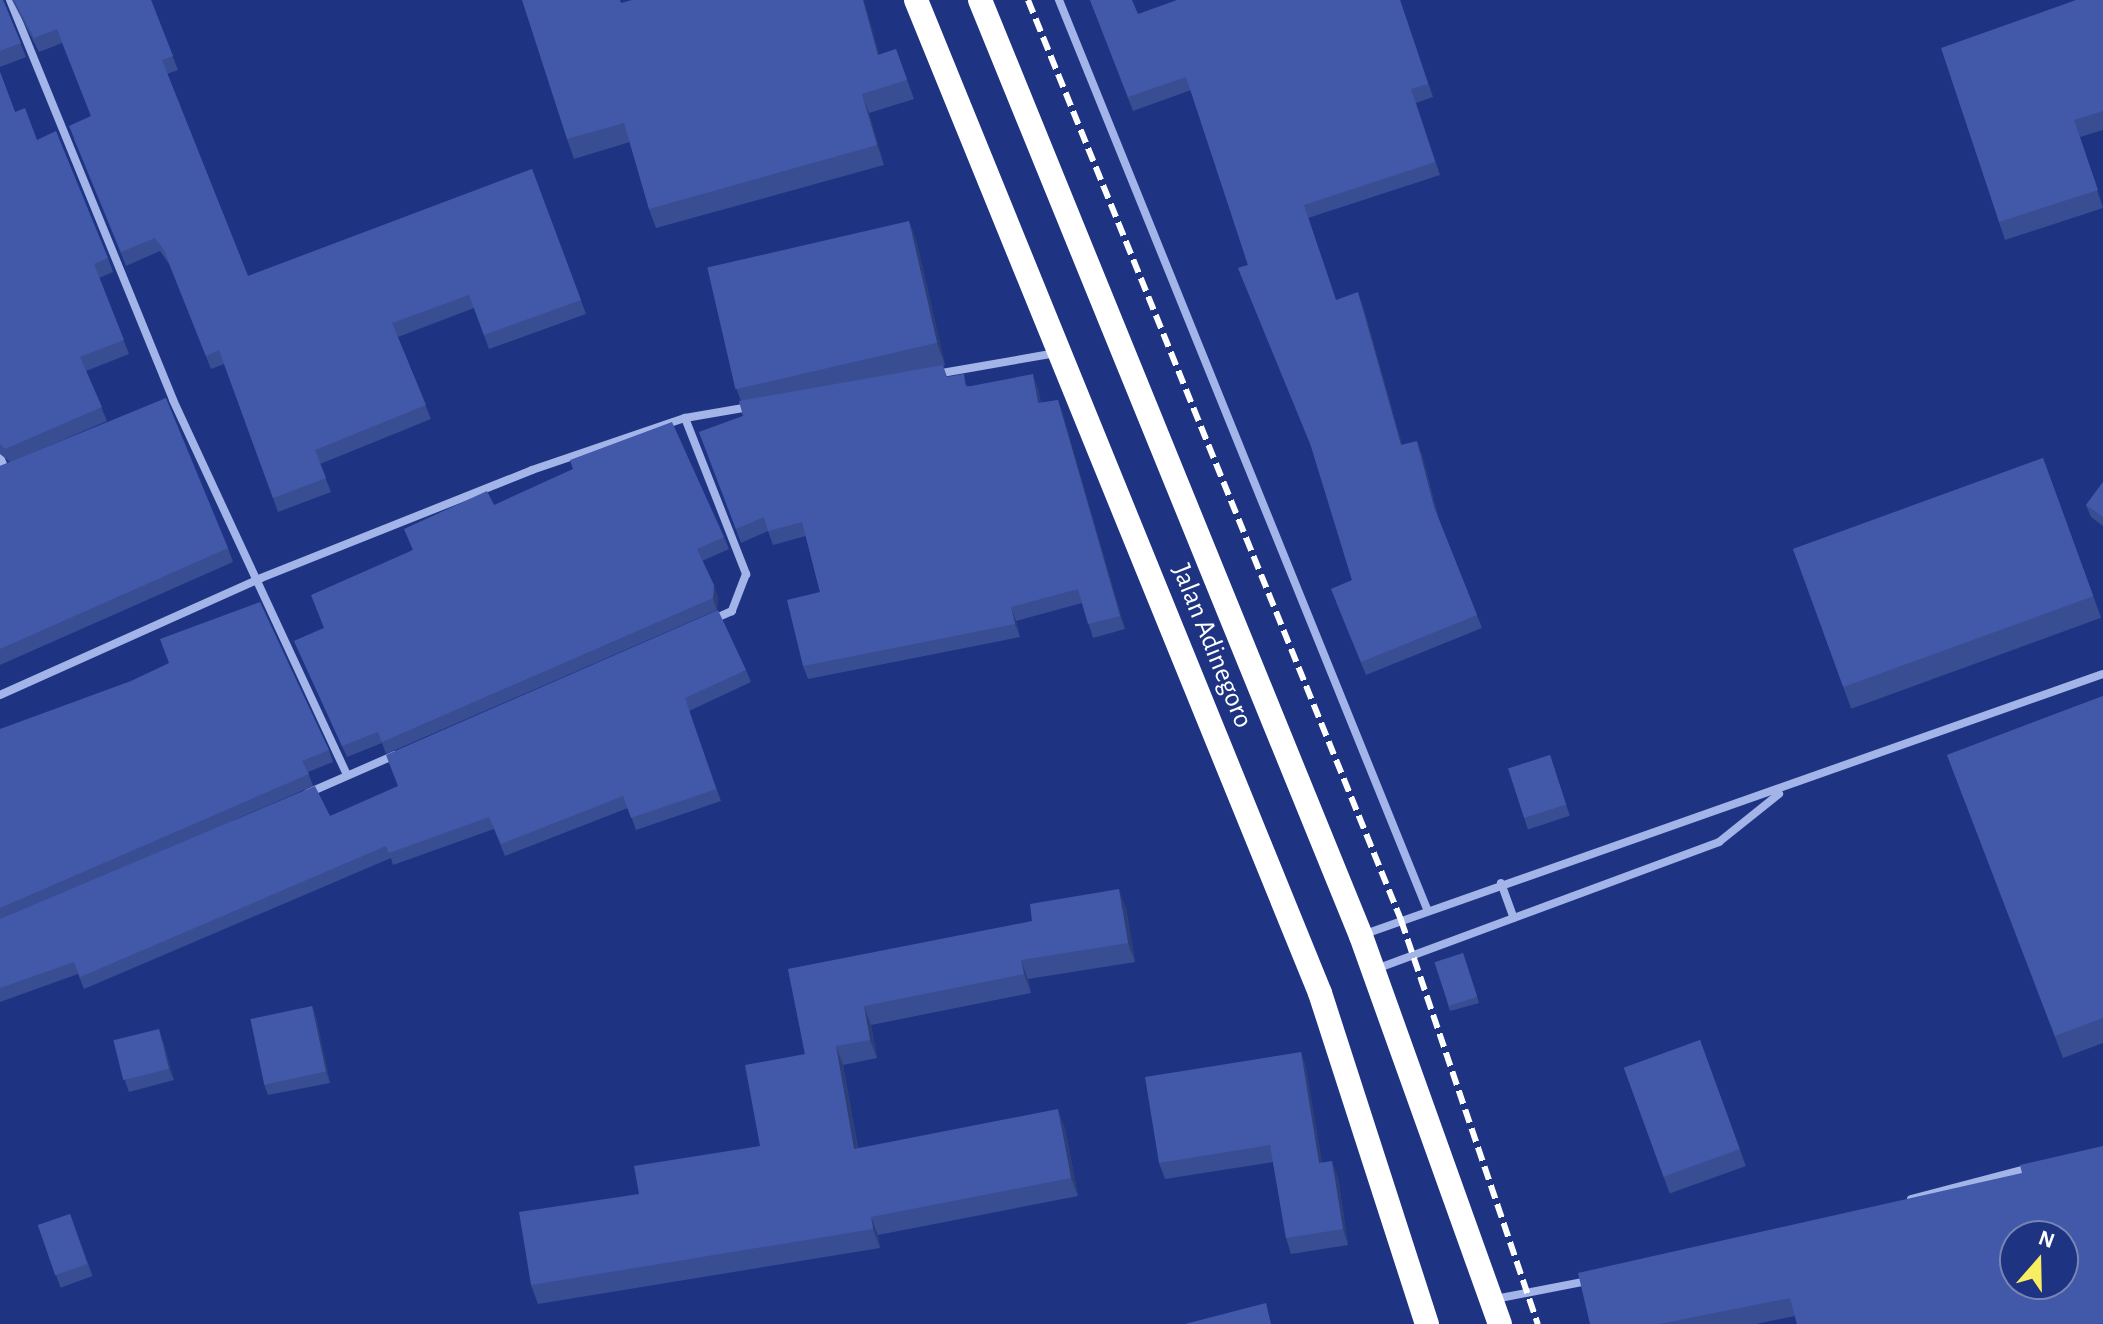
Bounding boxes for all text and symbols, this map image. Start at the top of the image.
street label: Jalan Adinegoro [1164,559,1260,733]
north arrow [1999,1220,2079,1300]
text: N [2036,1226,2057,1252]

